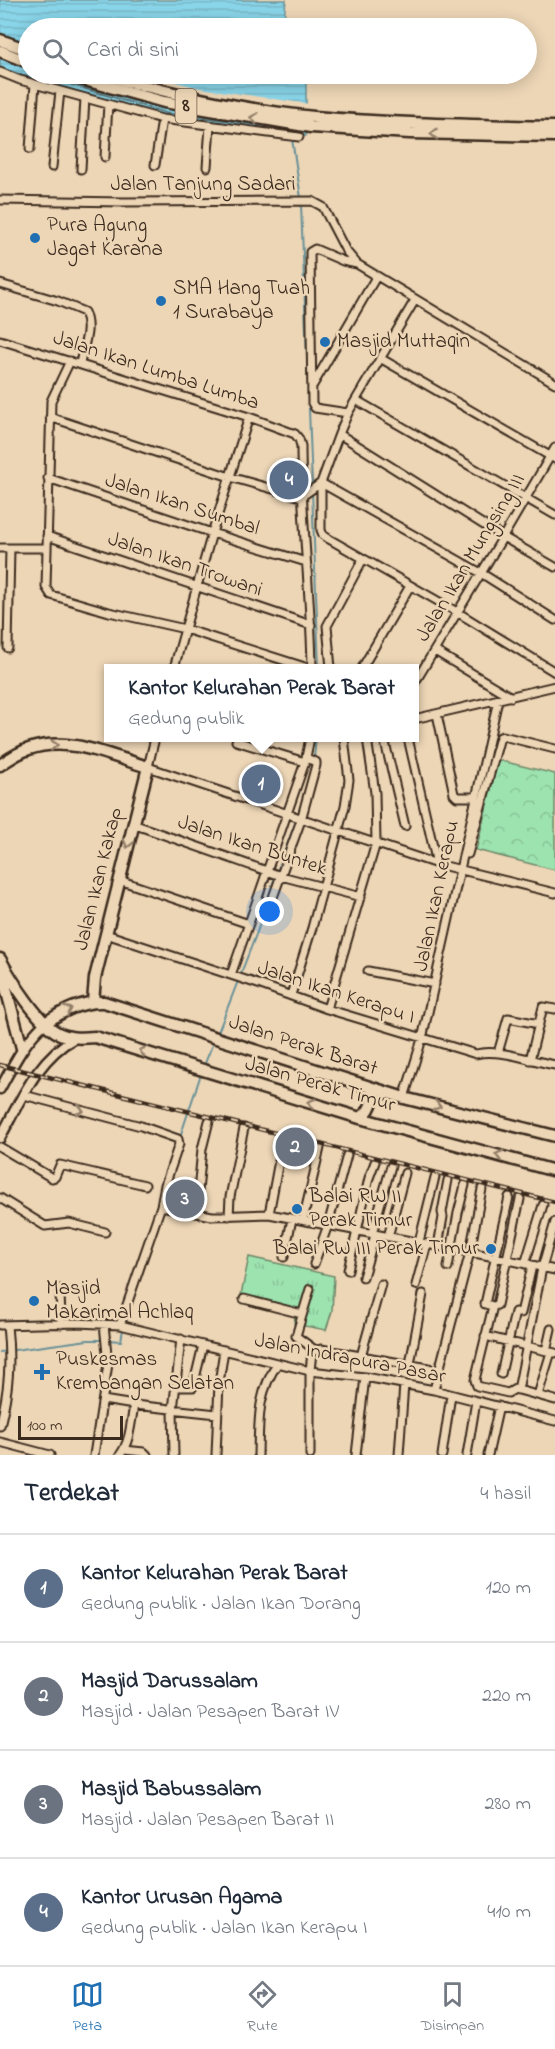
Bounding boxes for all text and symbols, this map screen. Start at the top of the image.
search box [18,18,537,84]
icon: search [39,35,72,68]
text: Cari di sini [87,35,179,67]
road number: 8 [176,89,196,123]
one-way arrow [249,112,259,125]
one-way arrow [429,128,438,140]
street label: Jalan Tanjung Sadari [110,170,296,202]
place label: Pura Agung Jagat Karana [47,211,163,267]
marker: Pura Agung Jagat Karana [28,231,42,245]
place label: SMA Hang Tuah 1 Surabaya [173,274,310,330]
marker: SMA Hang Tuah 1 Surabaya [154,294,168,308]
street label: Jalan Ikan Lumba Lumba [49,323,263,419]
place label: Masjid Muttaqin [337,327,470,357]
marker: Masjid Muttaqin [318,335,332,349]
pin: 4 [270,458,308,502]
street label: Jalan Ikan Sumbal [101,466,263,544]
street label: Jalan Ikan Mungsing III [409,468,535,649]
street label: Jalan Ikan Trowani [104,524,266,606]
popup [104,664,419,742]
text: Kantor Kelurahan Perak Barat [128,673,395,705]
text: Gedung publik [128,705,244,734]
one-way arrow [49,738,58,751]
pin: 1 [242,762,280,806]
street label: Jalan Ikan Kakap [67,804,131,954]
street label: Jalan Ikan Buntek [174,808,331,884]
street label: Jalan Ikan Kerapu [406,818,468,974]
one-way arrow [122,839,135,849]
your location [255,897,284,926]
street label: Jalan Ikan Kerapu I [253,953,419,1033]
one-way arrow [62,1005,73,1017]
street label: Jalan Perak Barat [225,1008,381,1084]
one-way arrow [138,1046,149,1059]
street label: Jalan Perak Timur [241,1049,399,1121]
one-way arrow [306,1098,317,1110]
one-way arrow [432,1099,442,1112]
one-way arrow [75,1102,85,1115]
pin: 2 [276,1124,314,1170]
one-way arrow [494,1150,504,1163]
pin: 3 [166,1176,204,1222]
place label: Balai RW II Perak Timur [308,1182,413,1236]
marker: Balai RW II Perak Timur [290,1202,304,1216]
place label: Balai RW III Perak Timur [272,1234,479,1264]
marker: Balai RW III Perak Timur [484,1242,498,1256]
place label: Masjid Makarimal Achlaq [46,1274,193,1328]
marker: Masjid Makarimal Achlaq [27,1294,41,1308]
street label: Jalan Indrapura Pasar [252,1326,449,1392]
place label: Puskesmas Krembangan Selatan [56,1345,234,1401]
marker: Puskesmas Krembangan Selatan [33,1363,51,1381]
scale bar [18,1413,123,1440]
text: 100 m [27,1414,62,1438]
text: Terdekat [24,1475,119,1513]
text: 4 hasil [480,1480,531,1509]
text: Kantor Kelurahan Perak Barat [81,1558,348,1590]
text: 1 [40,1574,47,1603]
text: 120 m [486,1574,531,1603]
text: Gedung publik · Jalan Ikan Dorang [81,1590,361,1619]
text: Masjid Darussalam [81,1666,258,1698]
text: 2 [39,1682,48,1711]
text: 220 m [482,1682,531,1711]
text: Masjid · Jalan Pesapen Barat IV [81,1698,339,1727]
text: Masjid Babussalam [81,1774,261,1806]
text: 3 [39,1790,48,1819]
text: 280 m [484,1790,531,1819]
text: Masjid · Jalan Pesapen Barat II [81,1806,334,1835]
text: Kantor Urusan Agama [81,1882,283,1914]
text: 4 [39,1898,48,1927]
text: 410 m [487,1898,531,1927]
text: Gedung publik · Jalan Ikan Kerapu I [81,1914,368,1943]
tab: Peta [71,1978,104,2038]
tab: Rute [246,1978,279,2038]
tab: Disimpan [421,1978,484,2038]

